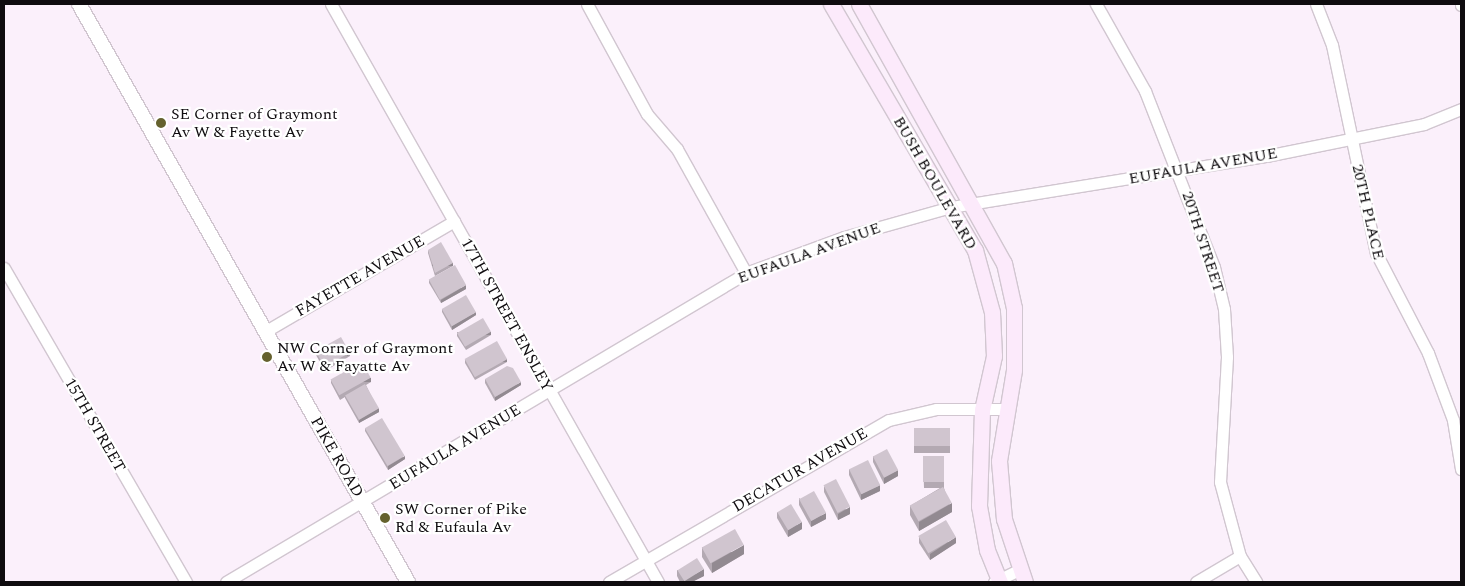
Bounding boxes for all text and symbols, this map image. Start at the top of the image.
place label: SE Corner of Graymont Av W & Fayette Av [171,104,338,142]
street label: BUSH BOULEVARD [889,113,981,253]
marker: SE Corner of Graymont Av W & Fayette Av [155,117,167,129]
street label: EUFAULA AVENUE [1127,143,1279,189]
street label: 20TH PLACE [1348,162,1388,262]
street label: 20TH STREET [1178,189,1228,295]
street label: EUFAULA AVENUE [735,218,883,288]
street label: FAYETTE AVENUE [292,231,428,321]
street label: 17TH STREET ENSLEY [457,235,557,395]
place label: NW Corner of Graymont Av W & Fayatte Av [277,338,453,376]
marker: NW Corner of Graymont Av W & Fayatte Av [261,351,273,363]
street label: 15TH STREET [60,375,130,475]
street label: EUFAULA AVENUE [385,400,525,494]
street label: PIKE ROAD [306,413,368,501]
street label: DECATUR AVENUE [729,423,871,517]
place label: SW Corner of Pike Rd & Eufaula Av [395,499,527,537]
marker: SW Corner of Pike Rd & Eufaula Av [379,512,391,524]

